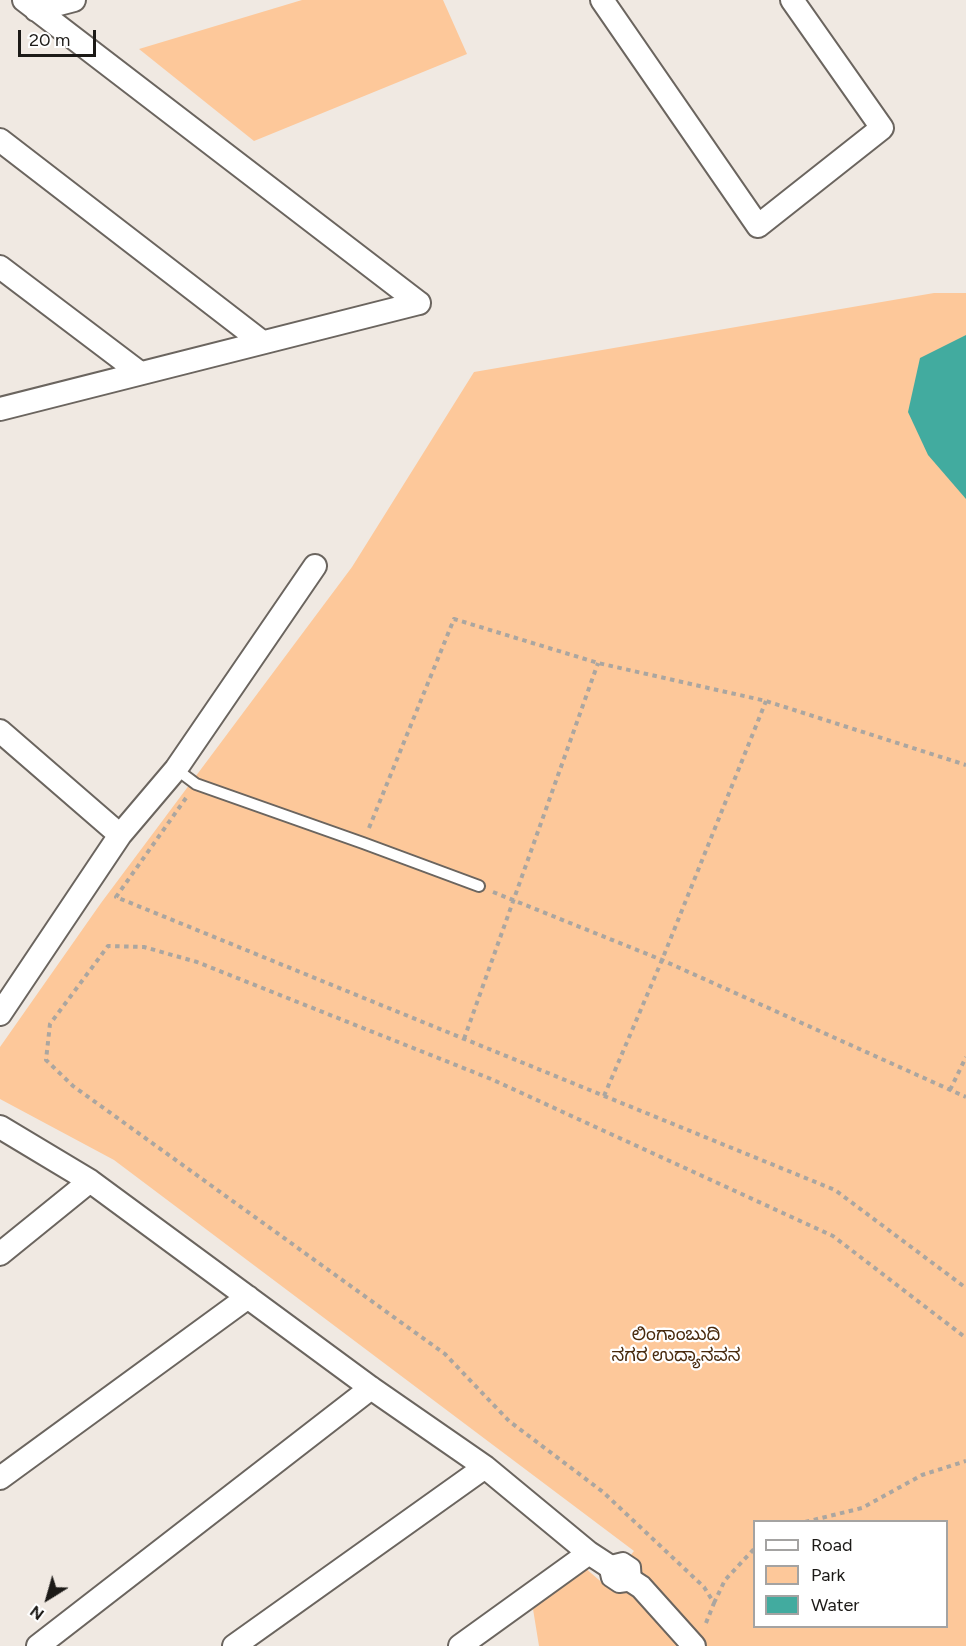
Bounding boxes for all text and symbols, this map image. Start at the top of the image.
scale bar [21,18,99,56]
text: 20 m [29,29,70,51]
park label: ಲಿಂಗಾಂಬುದಿ ನಗರ ಉದ್ಯಾನವನ [611,1324,741,1366]
legend [753,1520,948,1628]
text: Road [811,1534,852,1556]
text: Park [811,1564,845,1586]
north arrow [18,1568,78,1628]
text: Water [811,1594,859,1616]
text: N [26,1601,48,1624]

